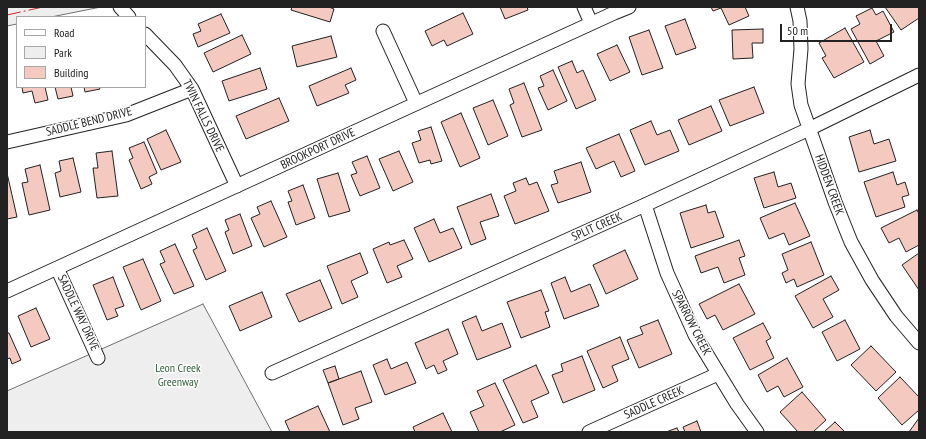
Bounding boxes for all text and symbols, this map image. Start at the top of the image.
legend [16,16,146,88]
scale bar [782,16,894,42]
text: 50 m [787,23,808,38]
text: Road [54,25,74,40]
text: Park [54,45,72,60]
text: Building [54,65,89,80]
street label: TWIN FALLS DRIVE [179,77,227,155]
street label: SADDLE BEND DRIVE [45,104,133,140]
street label: BROOKPORT DRIVE [278,125,358,173]
street label: HIDDEN CREEK [811,153,847,217]
street label: SPLIT CREEK [570,210,624,244]
street label: SADDLE WAY DRIVE [54,273,102,353]
street label: SPARROW CREEK [668,288,714,358]
park label: Leon Creek Greenway [155,362,201,390]
street label: SADDLE CREEK [622,383,686,423]

